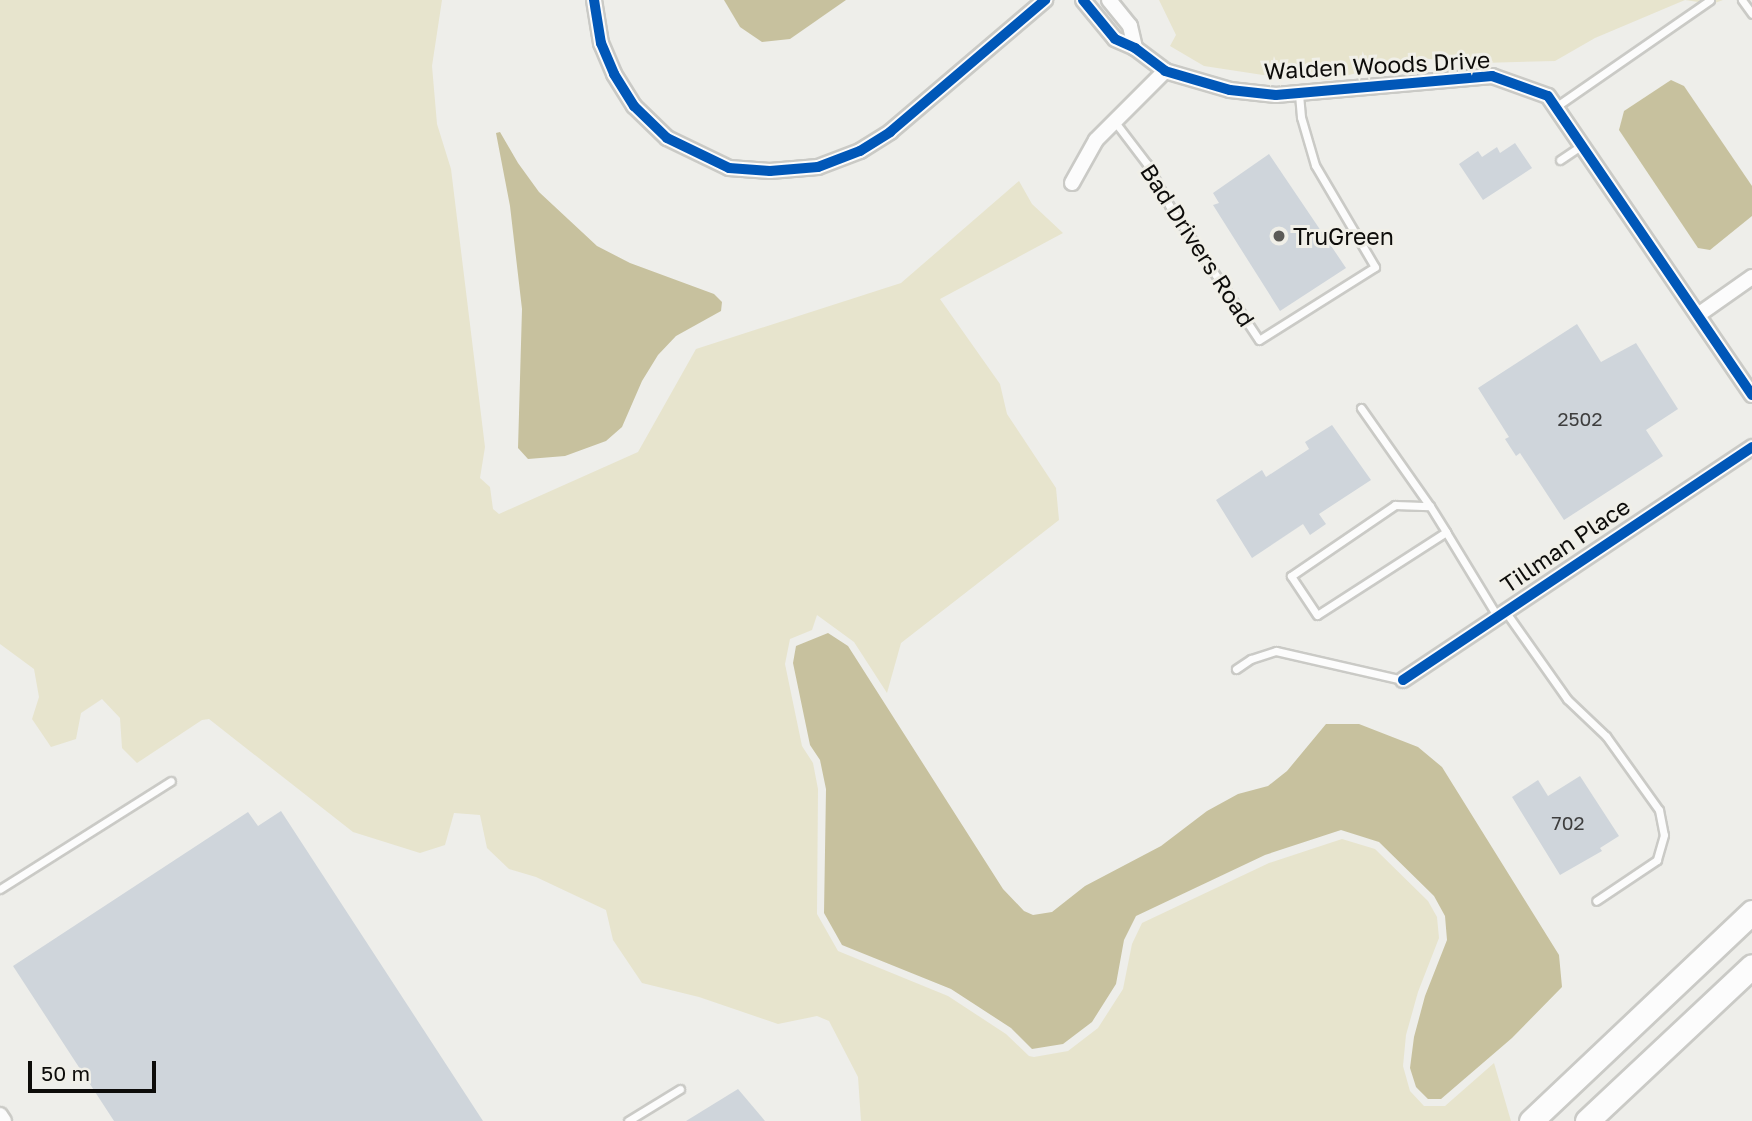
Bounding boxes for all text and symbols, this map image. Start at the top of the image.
street label: Walden Woods Drive [1263,45,1491,85]
street label: Bad Drivers Road [1135,158,1261,332]
place label: TruGreen [1293,222,1394,250]
marker: TruGreen [1271,228,1287,244]
house number: 2502 [1558,408,1602,430]
street label: Tillman Place [1495,492,1635,598]
house number: 702 [1552,812,1584,834]
scale bar [32,1048,159,1092]
text: 50 m [41,1060,90,1086]

